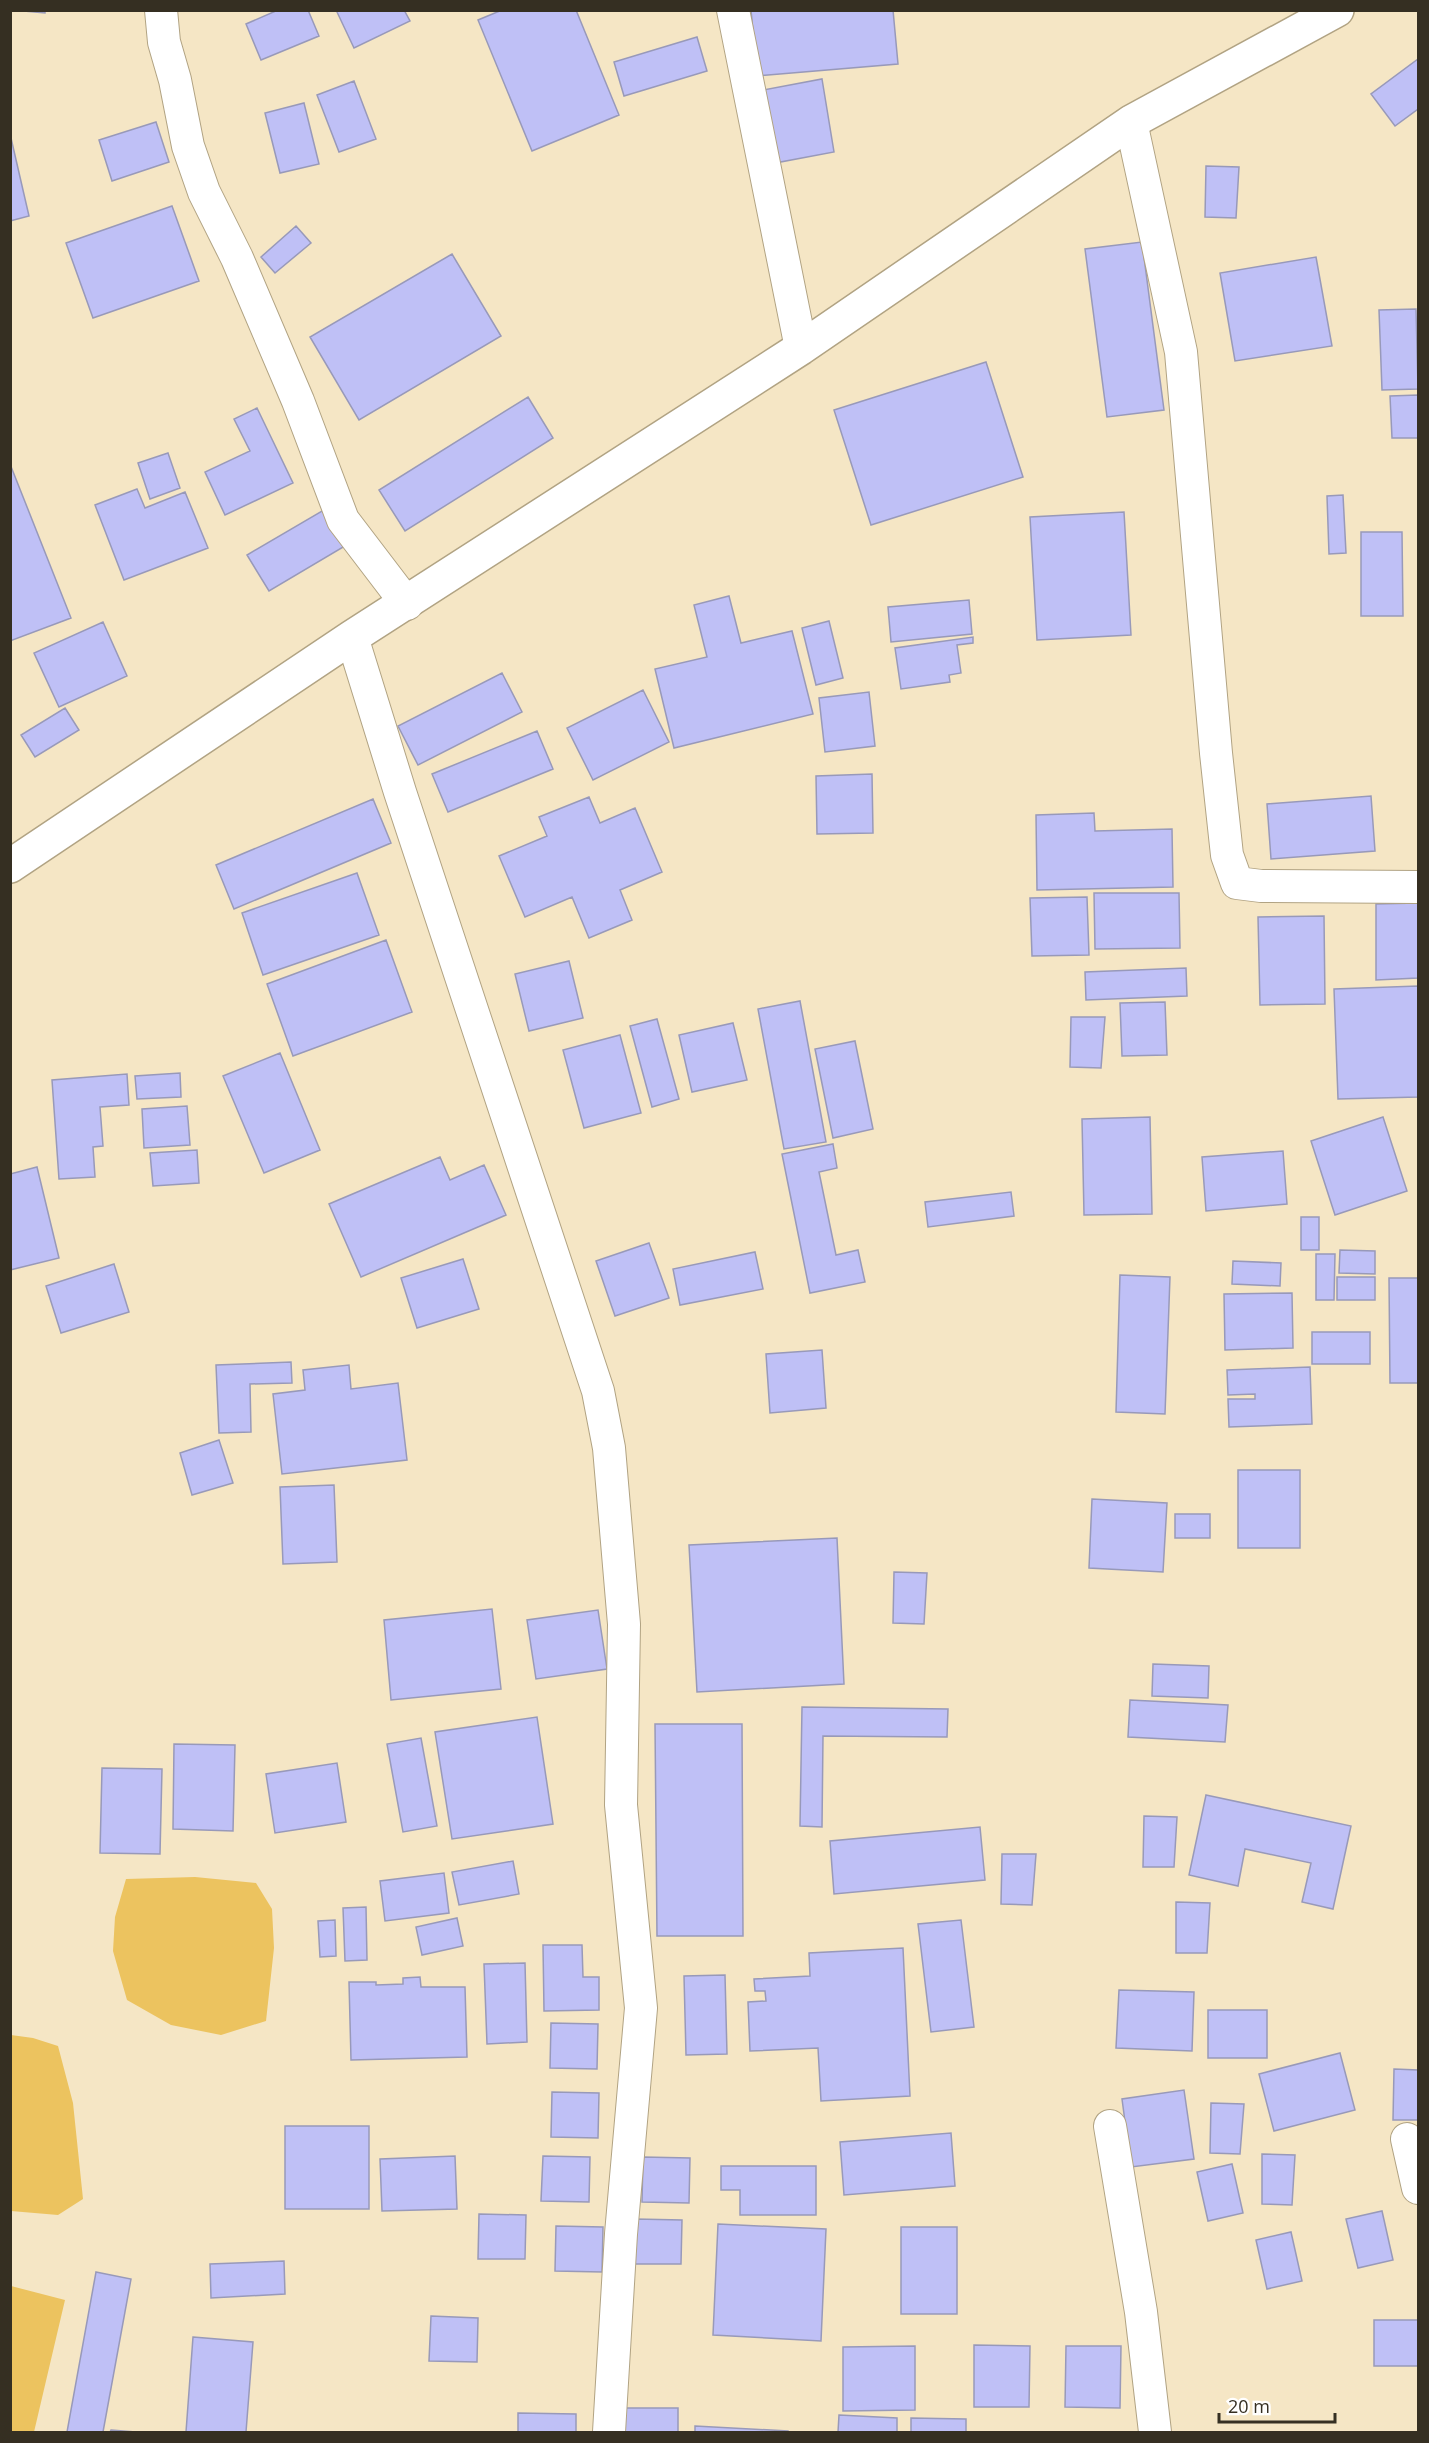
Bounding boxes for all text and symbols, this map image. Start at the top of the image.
scale bar [1219,2386,1334,2424]
text: 20 m [1228,2394,1270,2418]

